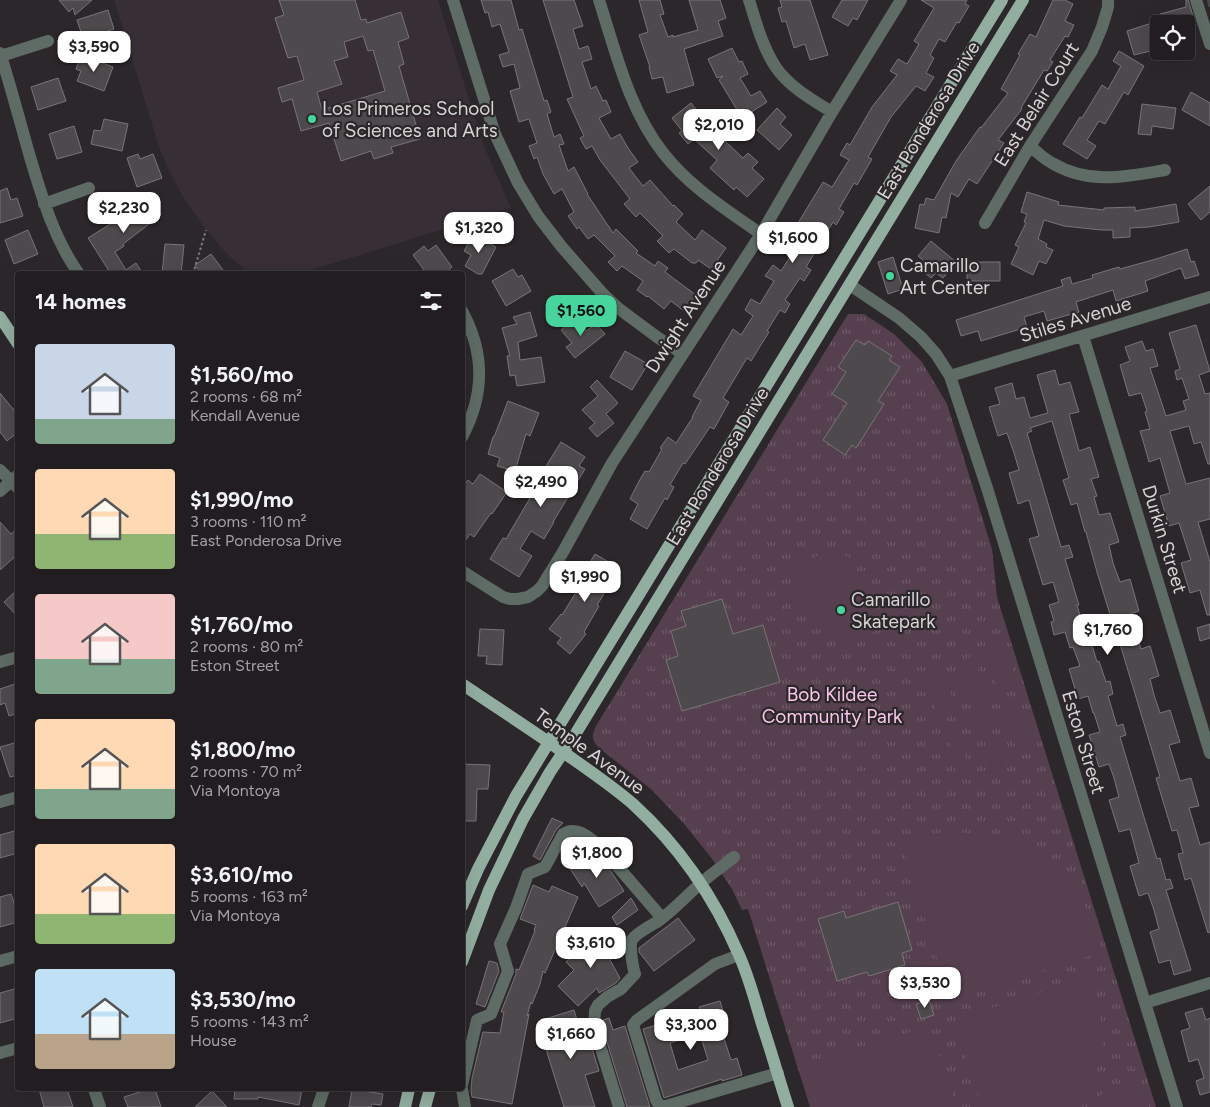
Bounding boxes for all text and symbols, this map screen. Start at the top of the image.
map controls [1150,15,1195,60]
button: locate [1150,15,1195,60]
pin: $3,590 [53,30,135,73]
text: $3,590 [69,37,119,56]
street label: East Ponderosa Drive [872,37,985,203]
street label: East Belair Court [989,38,1084,171]
place label: Los Primeros School of Sciences and Arts [322,97,498,142]
pin: $2,010 [678,108,760,151]
marker: Los Primeros School of Sciences and Arts [306,113,318,125]
text: $2,010 [694,115,744,134]
pin: $2,230 [83,192,165,234]
text: $2,230 [99,198,149,217]
pin: $1,320 [438,212,520,254]
text: $1,320 [455,218,503,237]
pin: $1,600 [752,222,834,264]
text: $1,600 [768,228,818,247]
place label: Camarillo Art Center [900,254,990,299]
street label: Dwight Avenue [640,255,731,377]
marker: Camarillo Art Center [884,270,896,282]
icon: filters [417,287,445,315]
text: 14 homes [35,289,126,314]
street label: Stiles Avenue [1017,292,1134,347]
pin: $1,560 [540,294,622,337]
text: $1,560 [557,301,605,320]
text: $1,560/mo [190,362,293,387]
icon: home [75,364,135,424]
street label: East Ponderosa Drive [661,383,774,549]
text: 2 rooms · 68 m² [190,387,302,406]
text: Kendall Avenue [190,406,300,425]
pin: $2,490 [500,466,582,508]
text: $2,490 [515,472,567,491]
street label: Durkin Street [1137,482,1192,596]
text: $1,990/mo [190,487,293,512]
icon: home [75,489,135,549]
text: 3 rooms · 110 m² [190,512,306,531]
text: East Ponderosa Drive [190,531,342,550]
pin: $1,990 [544,560,626,603]
text: $1,990 [561,567,609,586]
place label: Camarillo Skatepark [851,588,936,633]
marker: Camarillo Skatepark [835,604,847,616]
text: $1,760/mo [190,612,293,637]
icon: home [75,614,135,674]
pin: $1,760 [1067,614,1149,656]
text: $1,760 [1084,620,1132,639]
text: 2 rooms · 80 m² [190,637,303,656]
text: Eston Street [190,656,280,675]
park label: Bob Kildee Community Park [762,683,903,728]
street label: Eston Street [1057,688,1110,797]
street label: Temple Avenue [530,704,649,799]
text: $1,800/mo [190,737,296,762]
icon: home [75,739,135,799]
text: 2 rooms · 70 m² [190,762,302,781]
text: Via Montoya [190,781,280,800]
pin: $1,800 [556,836,638,879]
text: $1,800 [572,843,622,862]
text: $3,610/mo [190,862,293,887]
icon: home [75,864,135,924]
text: 5 rooms · 163 m² [190,887,308,906]
text: Via Montoya [190,906,280,925]
pin: $3,610 [550,926,632,969]
text: $3,610 [567,933,615,952]
pin: $3,530 [884,966,966,1009]
text: $3,530 [900,973,950,992]
text: $3,530/mo [190,987,296,1012]
icon: home [75,989,135,1049]
pin: $3,300 [650,1008,732,1051]
text: 5 rooms · 143 m² [190,1012,309,1031]
text: $3,300 [665,1015,717,1034]
pin: $1,660 [530,1018,612,1060]
text: $1,660 [547,1024,595,1043]
text: House [190,1031,236,1050]

